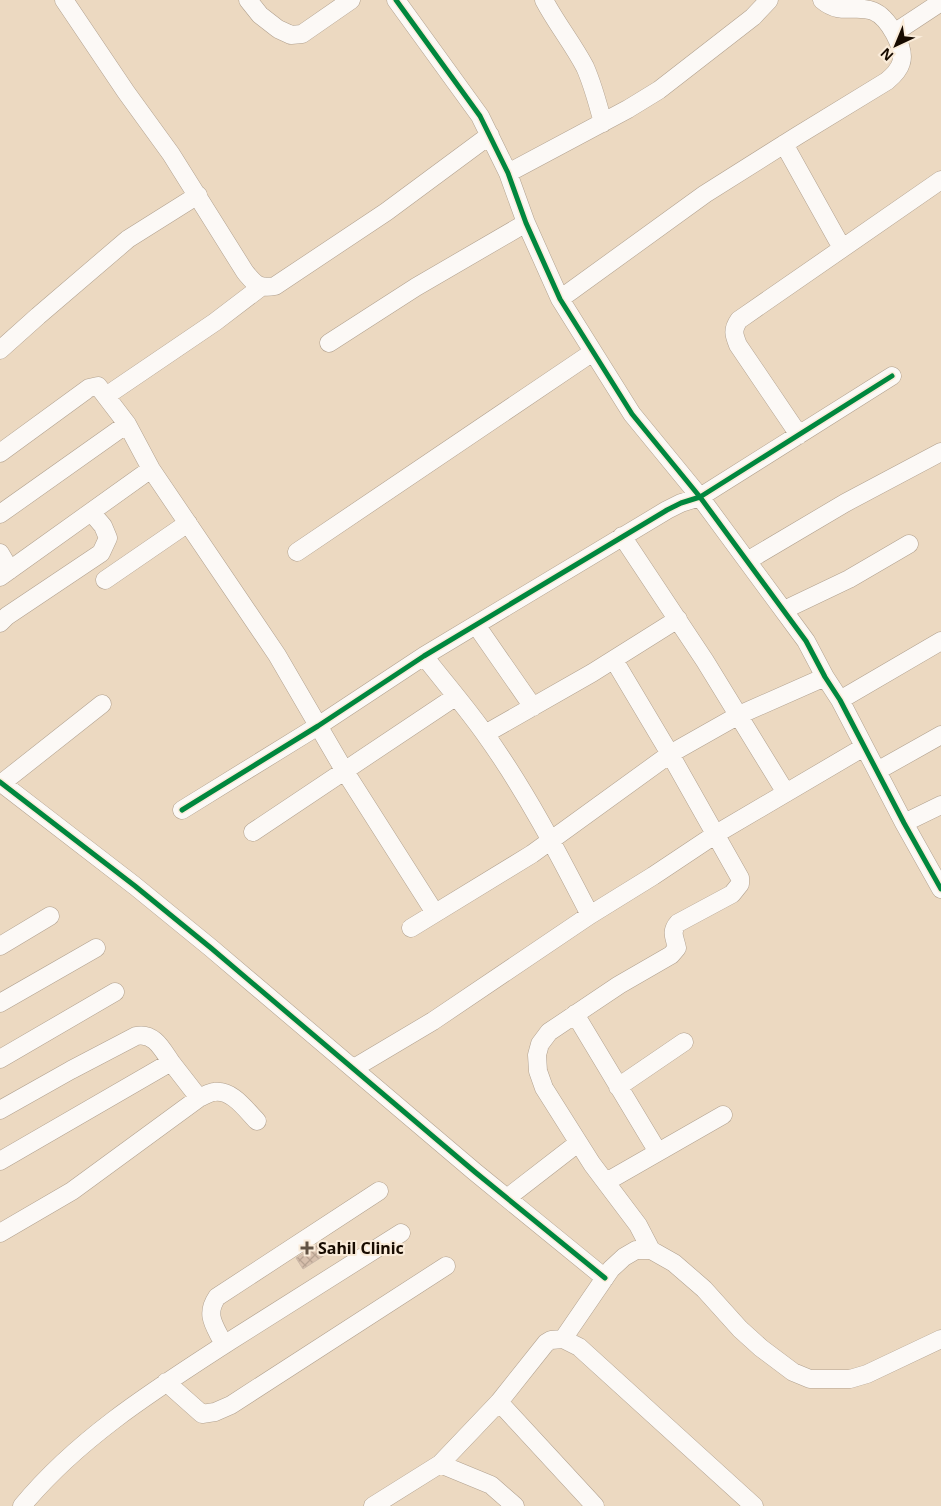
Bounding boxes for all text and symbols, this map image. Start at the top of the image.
north arrow [871,20,921,70]
text: N [876,44,897,66]
place label: Sahil Clinic [318,1237,404,1259]
marker: Sahil Clinic [300,1241,314,1255]

